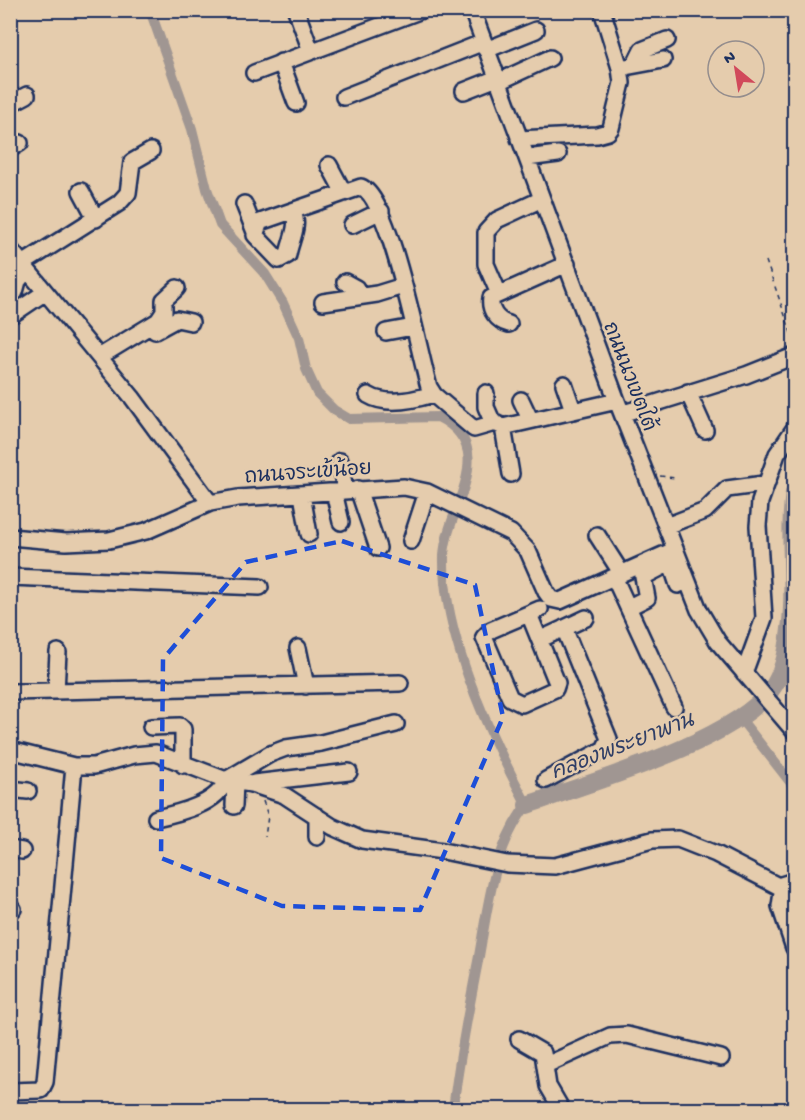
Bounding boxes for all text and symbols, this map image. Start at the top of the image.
north arrow [706,39,766,99]
text: N [721,48,740,70]
street label: ถนนนวเขตใต้ [596,318,664,435]
street label: ถนนจระเข้น้อย [243,454,373,490]
water label: คลองพระยาพาน [548,709,699,787]

